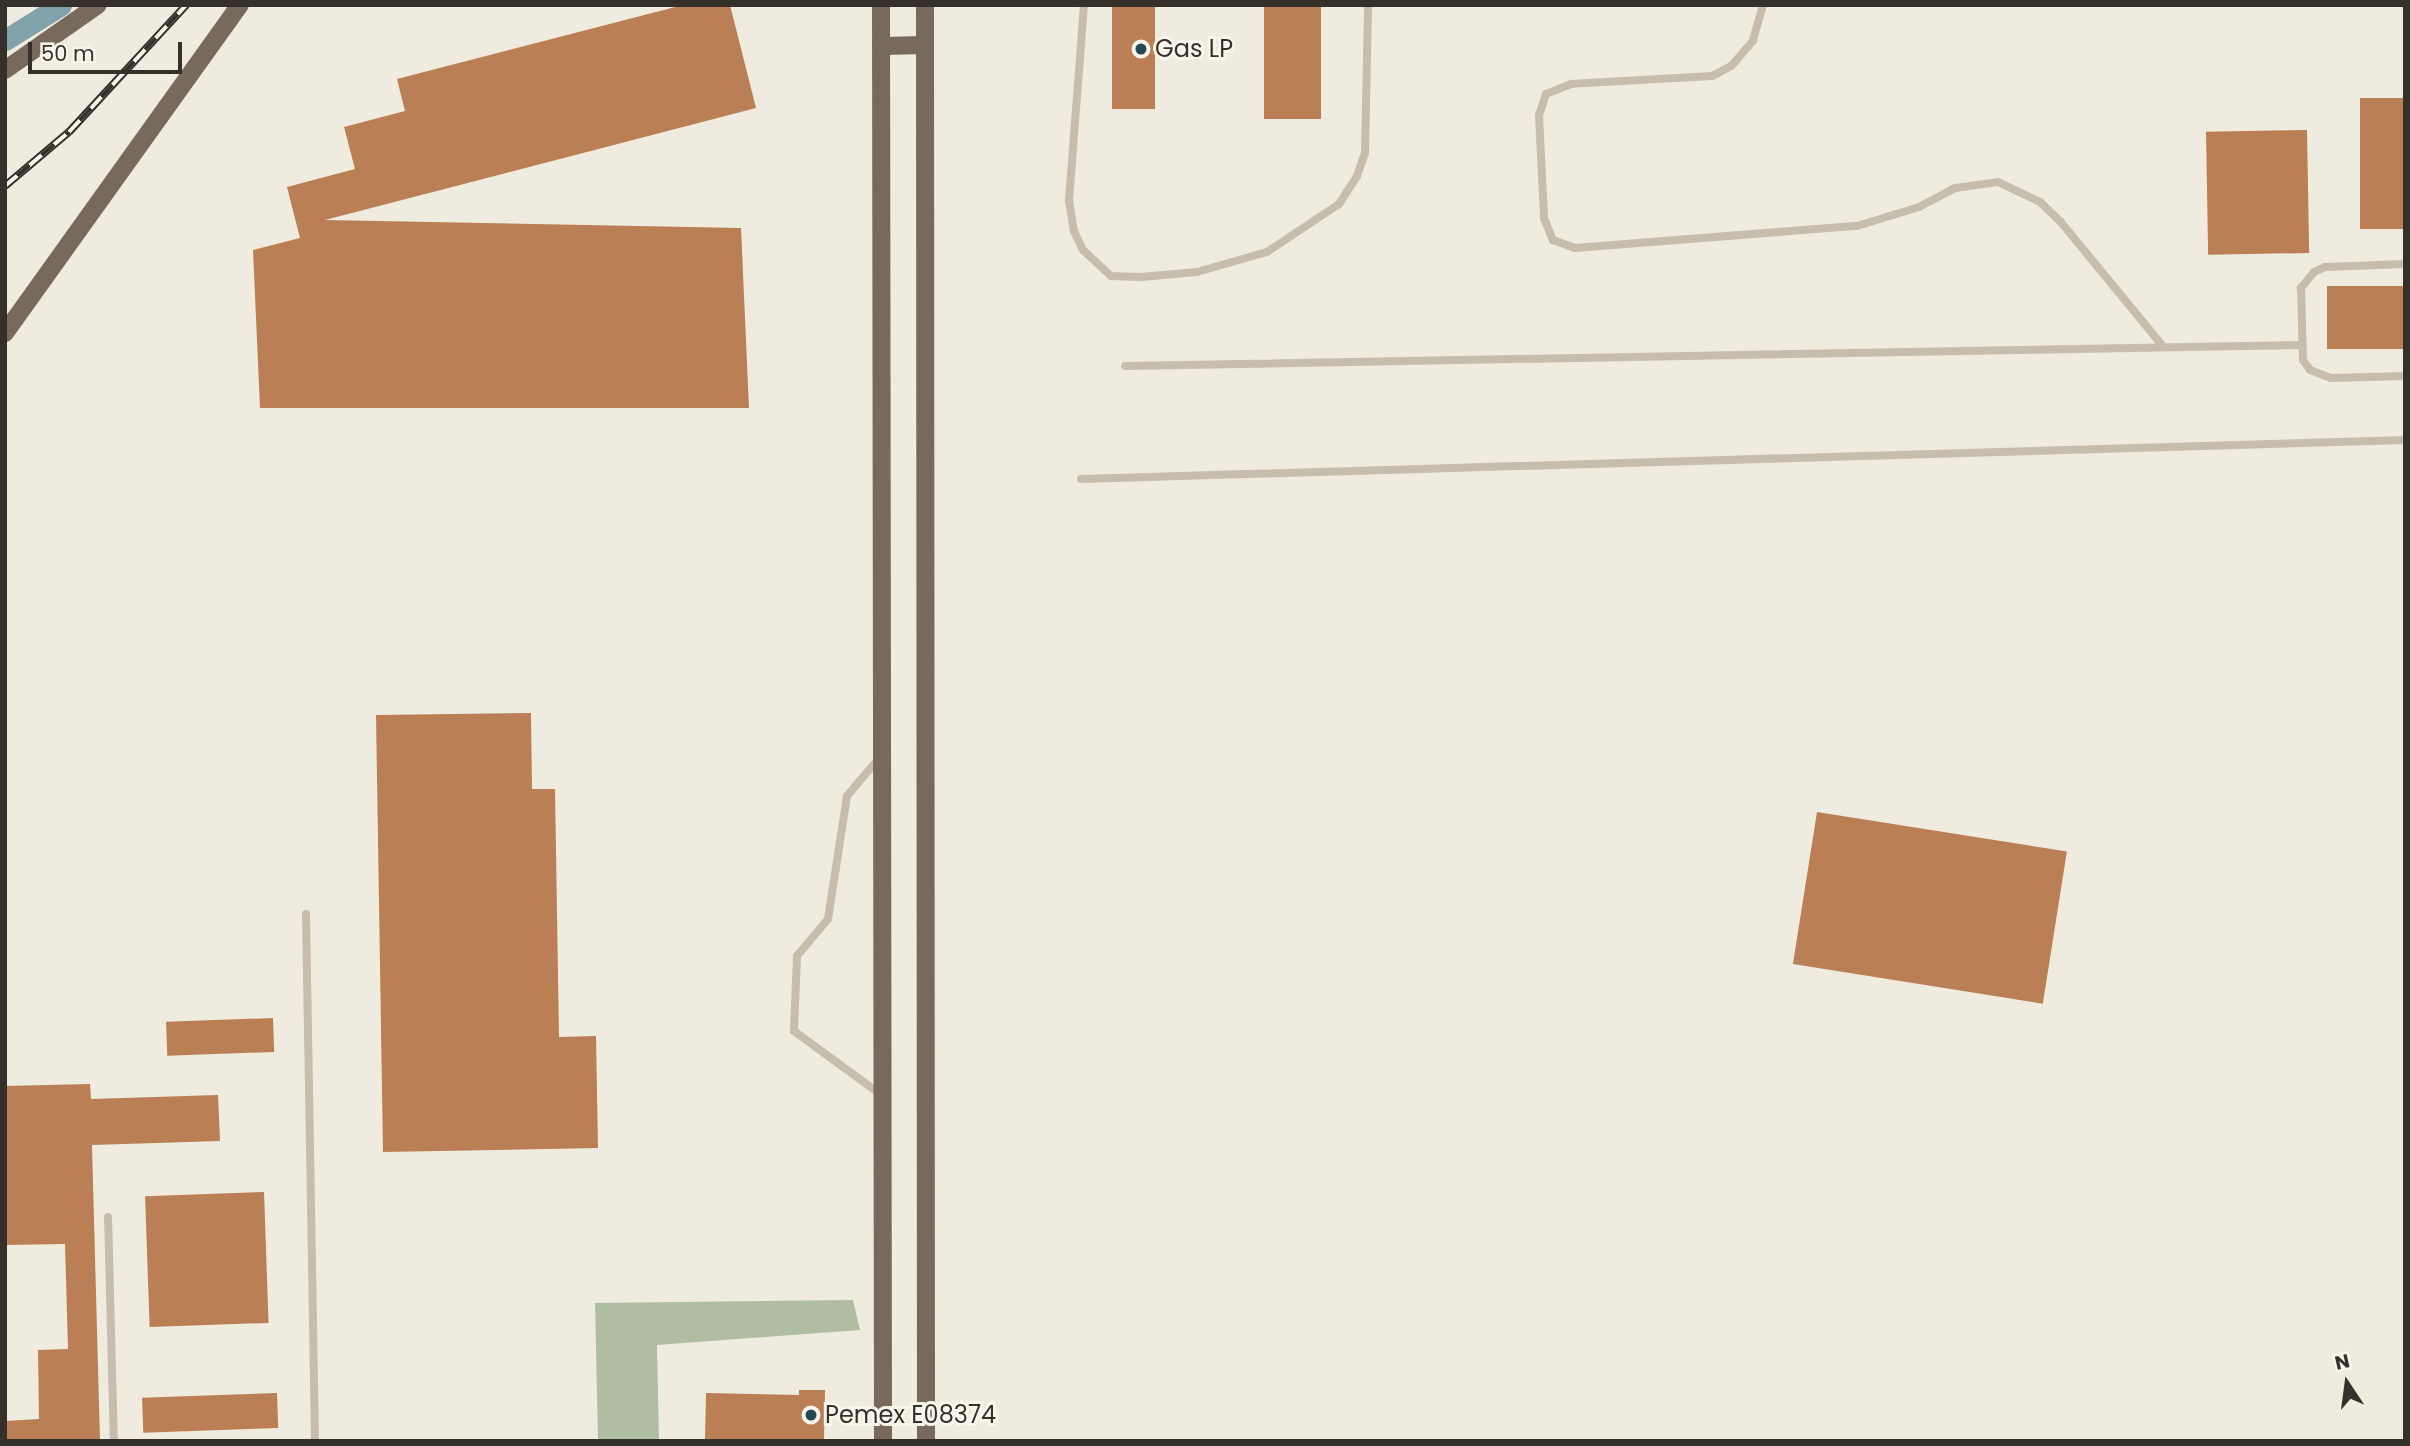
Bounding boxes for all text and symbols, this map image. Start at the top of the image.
scale bar [32,28,186,72]
place label: Gas LP [1155,35,1233,63]
text: 50 m [41,39,95,68]
marker: Gas LP [1133,41,1149,57]
text: N [2332,1347,2352,1377]
north arrow [2312,1348,2382,1418]
place label: Pemex E08374 [825,1401,996,1429]
marker: Pemex E08374 [803,1407,819,1423]

